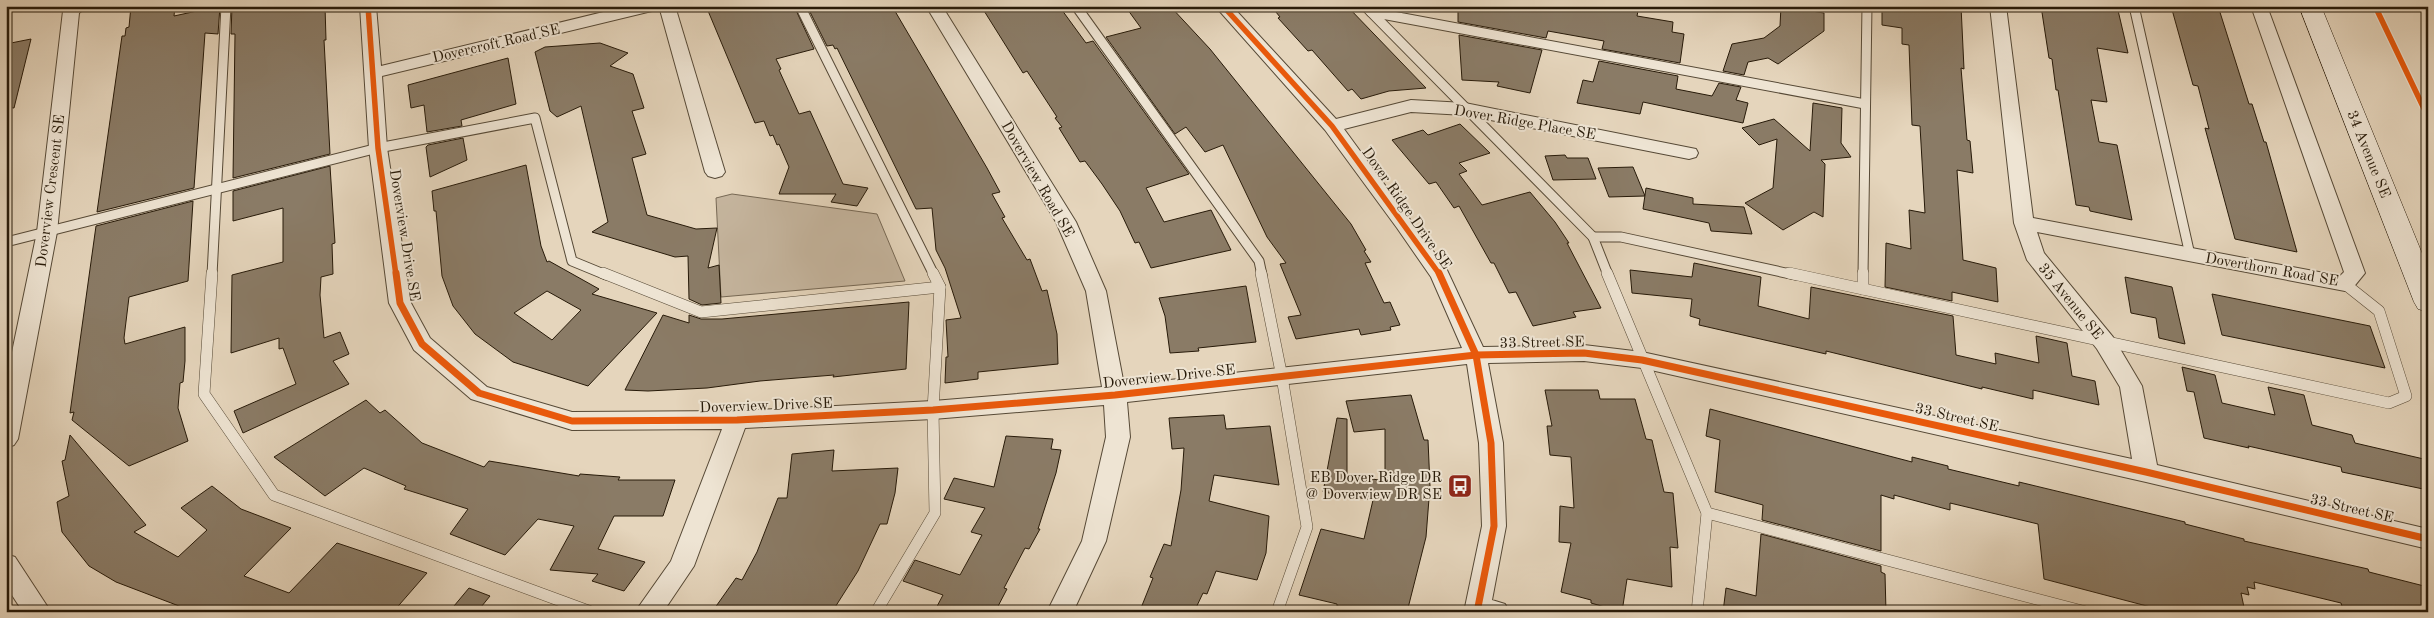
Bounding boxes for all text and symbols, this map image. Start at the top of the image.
street label: Dovercroft Road SE [431,22,562,66]
street label: Dover Ridge Place SE [1453,104,1597,143]
street label: 34 Avenue SE [2343,109,2392,201]
street label: Doverview Crescent SE [35,114,68,268]
street label: Doverview Road SE [998,119,1076,240]
street label: Dover Ridge Drive SE [1358,145,1453,272]
street label: Doverview Drive SE [386,168,421,302]
street label: Doverthorn Road SE [2204,251,2340,290]
street label: 35 Avenue SE [2035,261,2105,343]
street label: 33 Street SE [1499,335,1585,352]
street label: Doverview Drive SE [1102,363,1236,392]
street label: Doverview Drive SE [699,397,833,416]
street label: 33 Street SE [1913,402,2000,435]
place label: EB Dover Ridge DR @ Doverview DR SE [1306,471,1442,503]
bus stop icon: EB Dover Ridge DR @ Doverview DR SE [1447,473,1473,499]
street label: 33 Street SE [2308,493,2395,526]

